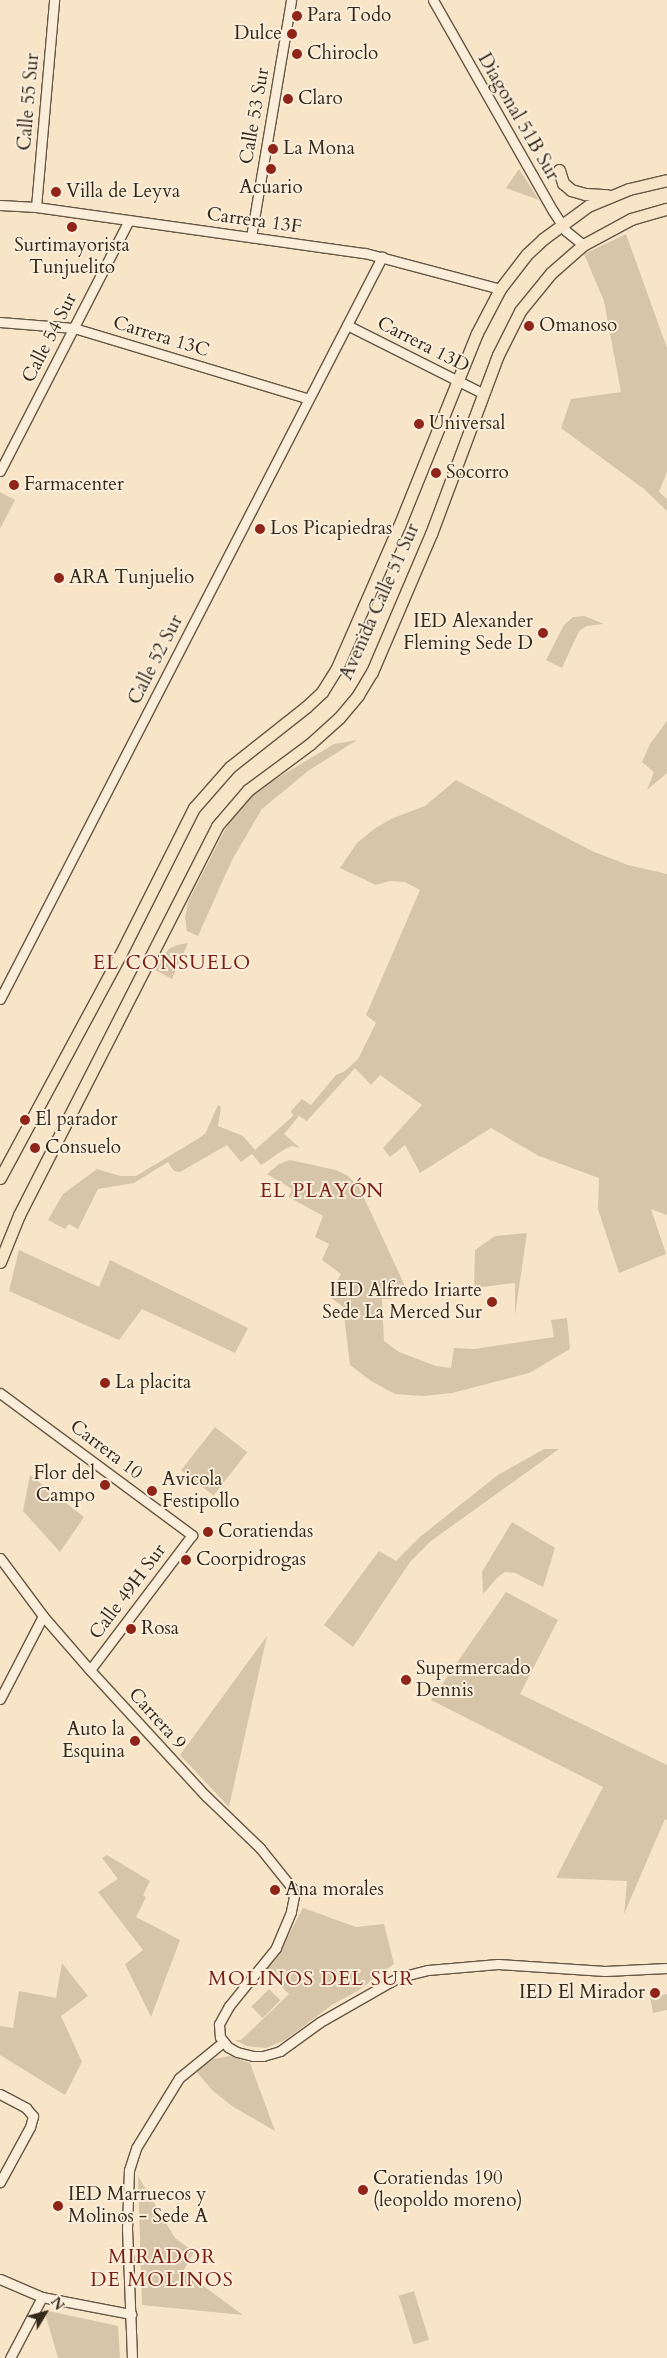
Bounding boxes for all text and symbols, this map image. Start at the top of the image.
place label: Para Todo [307,5,391,27]
marker: Para Todo [291,10,303,22]
place label: Dulce [234,23,282,45]
marker: Dulce [286,28,298,40]
place label: Chiroclo [307,43,378,65]
marker: Chiroclo [291,48,303,60]
street label: Diagonal 51B Sur [472,49,564,185]
street label: Calle 55 Sur [13,52,45,152]
street label: Calle 53 Sur [235,66,275,166]
place label: Claro [298,88,343,110]
marker: Claro [282,93,294,105]
place label: La Mona [283,138,355,160]
marker: La Mona [267,143,279,155]
marker: Acuario [265,163,277,175]
place label: Acuario [239,177,303,199]
place label: Villa de Leyva [66,181,180,203]
marker: Villa de Leyva [50,186,62,198]
street label: Carrera 13F [205,203,303,239]
marker: Surtimayorista Tunjuelito [66,221,78,233]
place label: Surtimayorista Tunjuelito [14,235,130,279]
street label: Calle 54 Sur [18,289,82,387]
street label: Carrera 13C [110,312,212,362]
street label: Carrera 13D [373,312,473,378]
place label: Omanoso [539,315,617,337]
marker: Omanoso [523,320,535,332]
place label: Universal [429,413,505,435]
marker: Universal [413,418,425,430]
place label: Socorro [446,462,509,484]
marker: Socorro [430,467,442,479]
place label: Farmacenter [24,474,124,496]
marker: Farmacenter [8,479,20,491]
place label: Los Picapiedras [270,518,392,540]
street label: Avenida Calle 51 Sur [335,520,425,684]
marker: Los Picapiedras [254,523,266,535]
place label: ARA Tunjuelio [69,567,194,589]
marker: ARA Tunjuelio [53,572,65,584]
street label: Calle 52 Sur [124,611,188,709]
place label: IED Alexander Fleming Sede D [403,611,533,655]
marker: IED Alexander Fleming Sede D [537,627,549,639]
district label: EL CONSUELO [91,950,253,974]
place label: El parador [35,1109,117,1131]
marker: El parador [19,1114,31,1126]
place label: Consuelo [45,1137,121,1159]
marker: Consuelo [29,1142,41,1154]
district label: EL PLAYÓN [259,1178,385,1202]
place label: IED Alfredo Iriarte Sede La Merced Sur [322,1280,482,1324]
marker: IED Alfredo Iriarte Sede La Merced Sur [486,1296,498,1308]
place label: La placita [115,1372,191,1394]
marker: La placita [99,1377,111,1389]
street label: Carrera 10 [65,1415,147,1485]
place label: Flor del Campo [33,1463,95,1507]
place label: Avicola Festipollo [162,1469,239,1513]
marker: Flor del Campo [99,1479,111,1491]
marker: Avicola Festipollo [146,1485,158,1497]
place label: Coratiendas [218,1521,313,1543]
marker: Coratiendas [202,1526,214,1538]
street label: Calle 49H Sur [85,1540,171,1644]
place label: Coorpidrogas [196,1549,306,1571]
marker: Coorpidrogas [180,1554,192,1566]
place label: Rosa [141,1618,179,1640]
marker: Rosa [125,1623,137,1635]
place label: Supermercado Dennis [416,1658,531,1702]
marker: Supermercado Dennis [400,1674,412,1686]
street label: Carrera 9 [123,1683,191,1755]
place label: Auto la Esquina [62,1719,125,1763]
marker: Auto la Esquina [129,1735,141,1747]
place label: Ana morales [285,1879,384,1901]
marker: Ana morales [269,1884,281,1896]
district label: MOLINOS DEL SUR [206,1966,416,1990]
place label: IED El Mirador [519,1982,645,2004]
marker: IED El Mirador [649,1987,661,1999]
place label: Coratiendas 190 (leopoldo moreno) [373,2168,522,2212]
place label: IED Marruecos y Molinos - Sede A [68,2184,208,2228]
marker: Coratiendas 190 (leopoldo moreno) [357,2184,369,2196]
marker: IED Marruecos y Molinos - Sede A [52,2200,64,2212]
district label: MIRADOR DE MOLINOS [89,2245,235,2292]
north arrow [20,2288,70,2338]
text: N [46,2293,69,2314]

